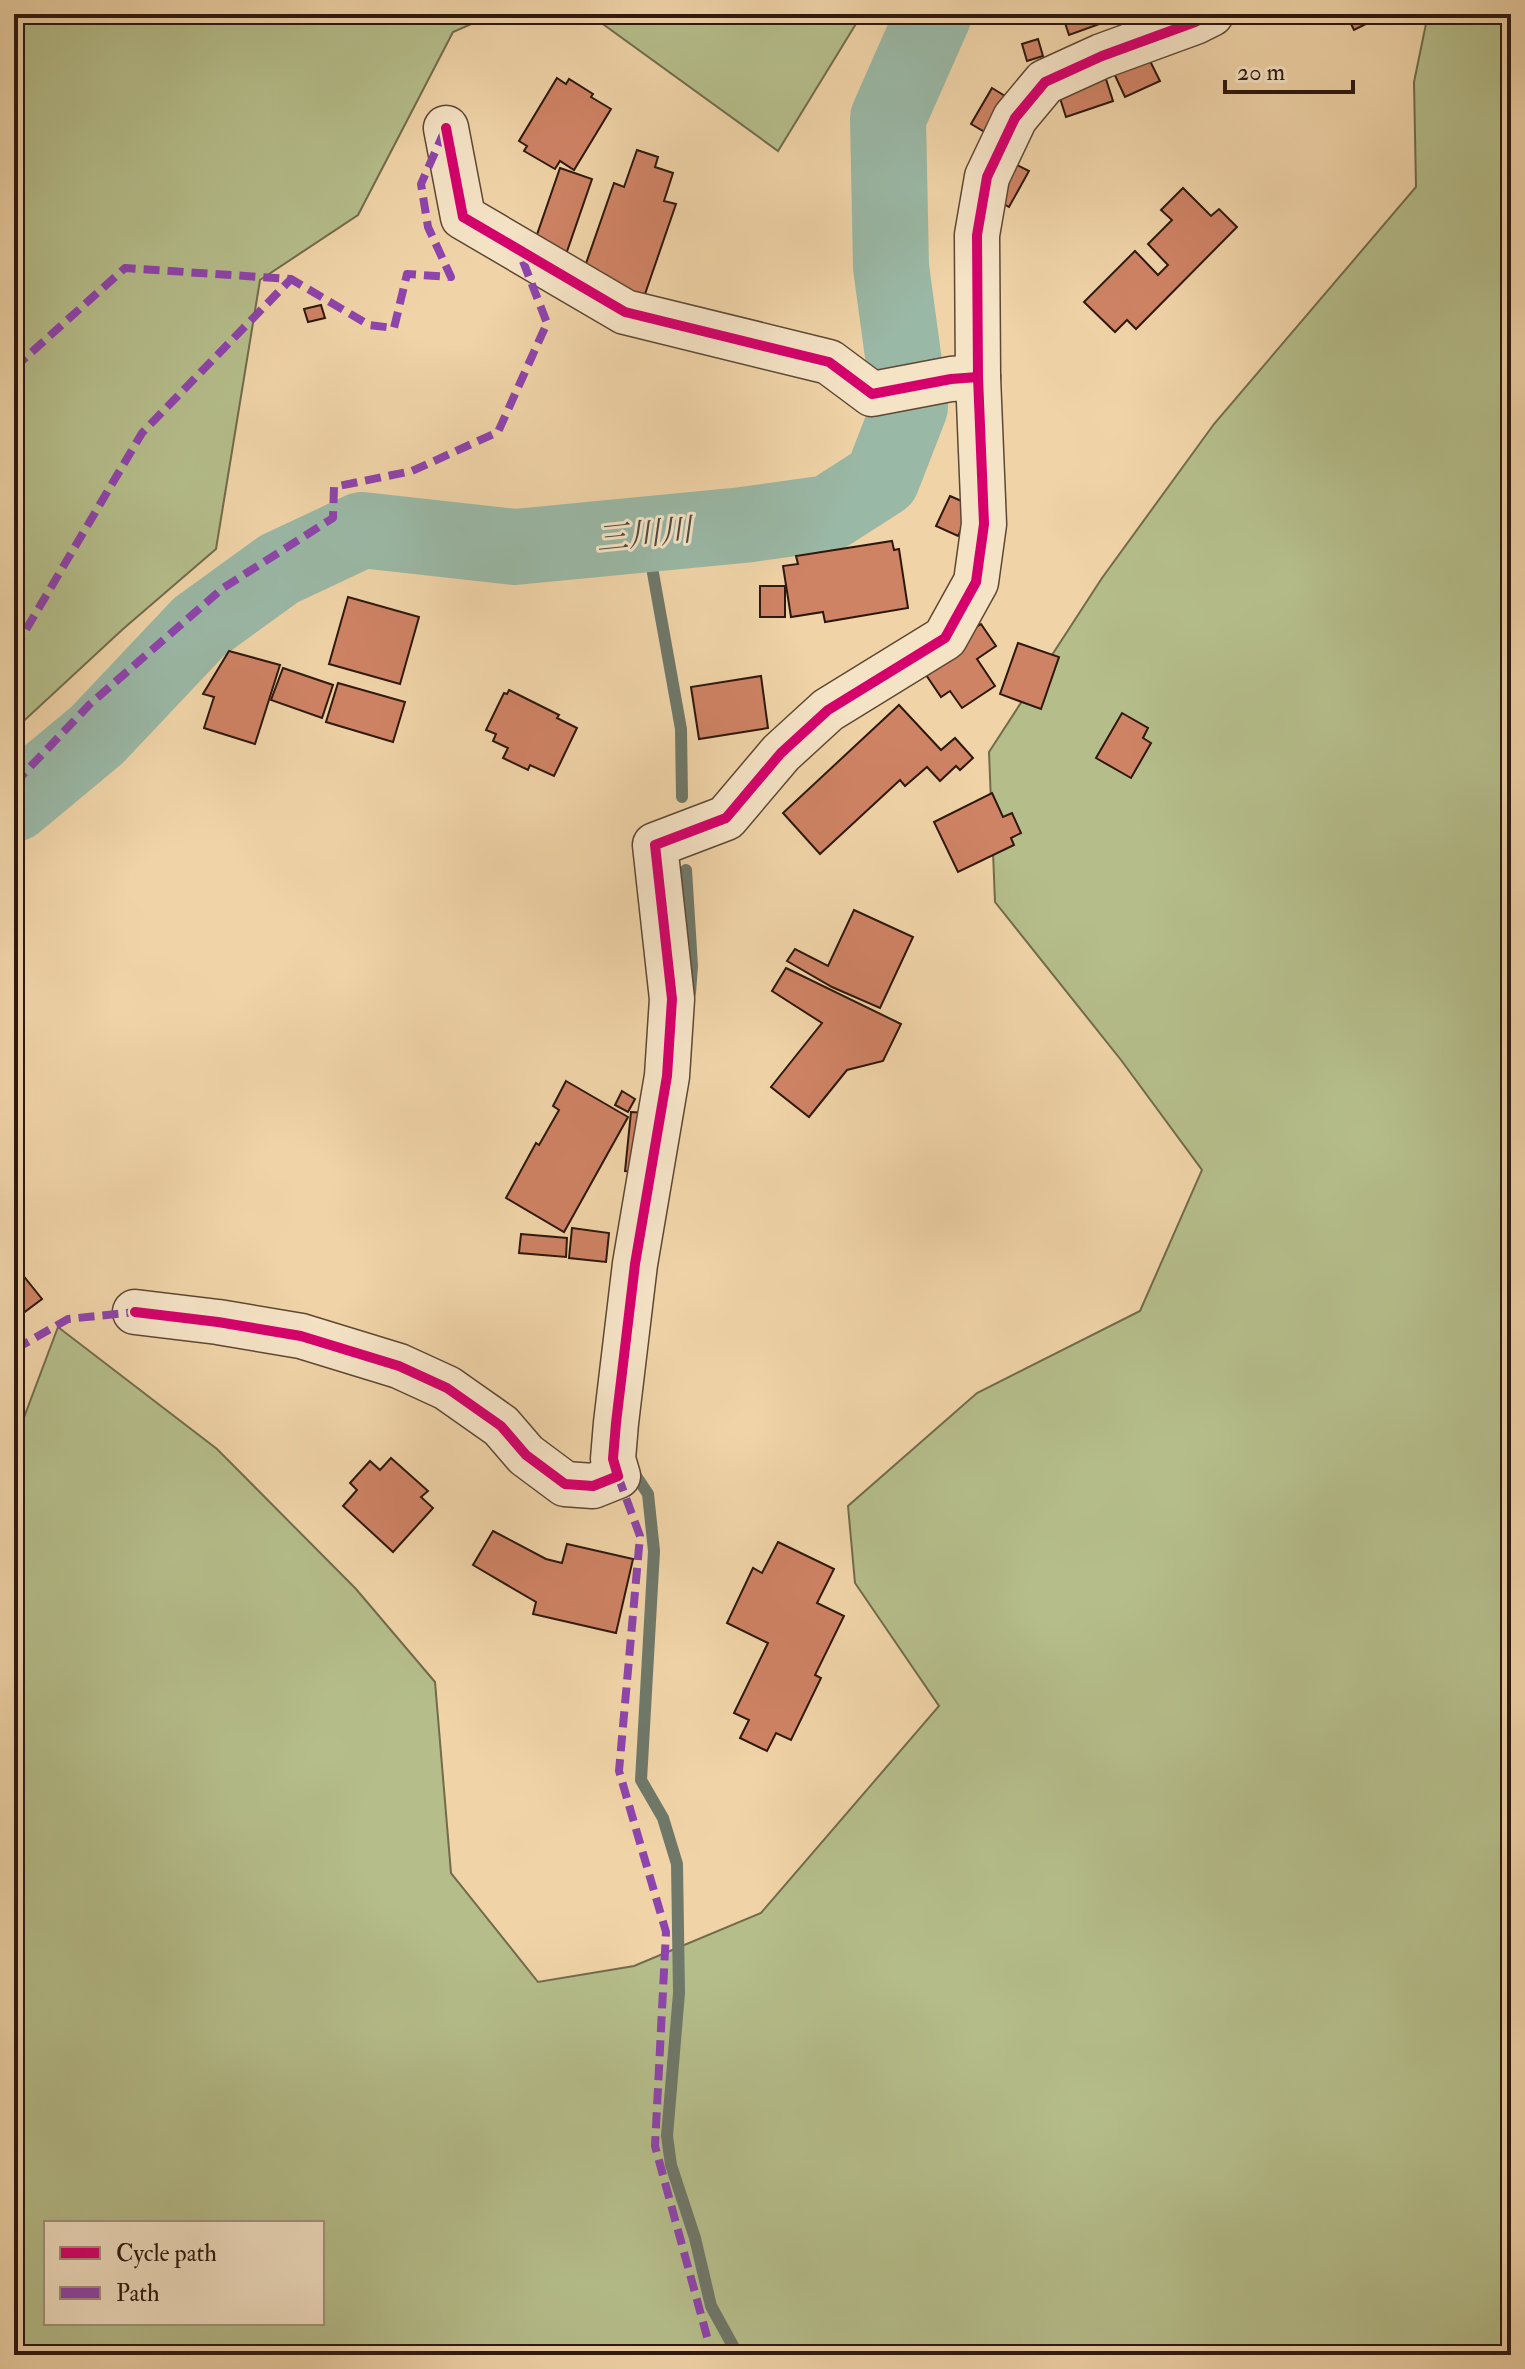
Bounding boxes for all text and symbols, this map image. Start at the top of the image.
scale bar [1225,44,1353,94]
text: 20 m [1237,57,1286,88]
water label: 三川川 [594,510,697,560]
legend [44,2221,324,2325]
text: Cycle path [116,2238,217,2269]
text: Path [116,2278,160,2309]

